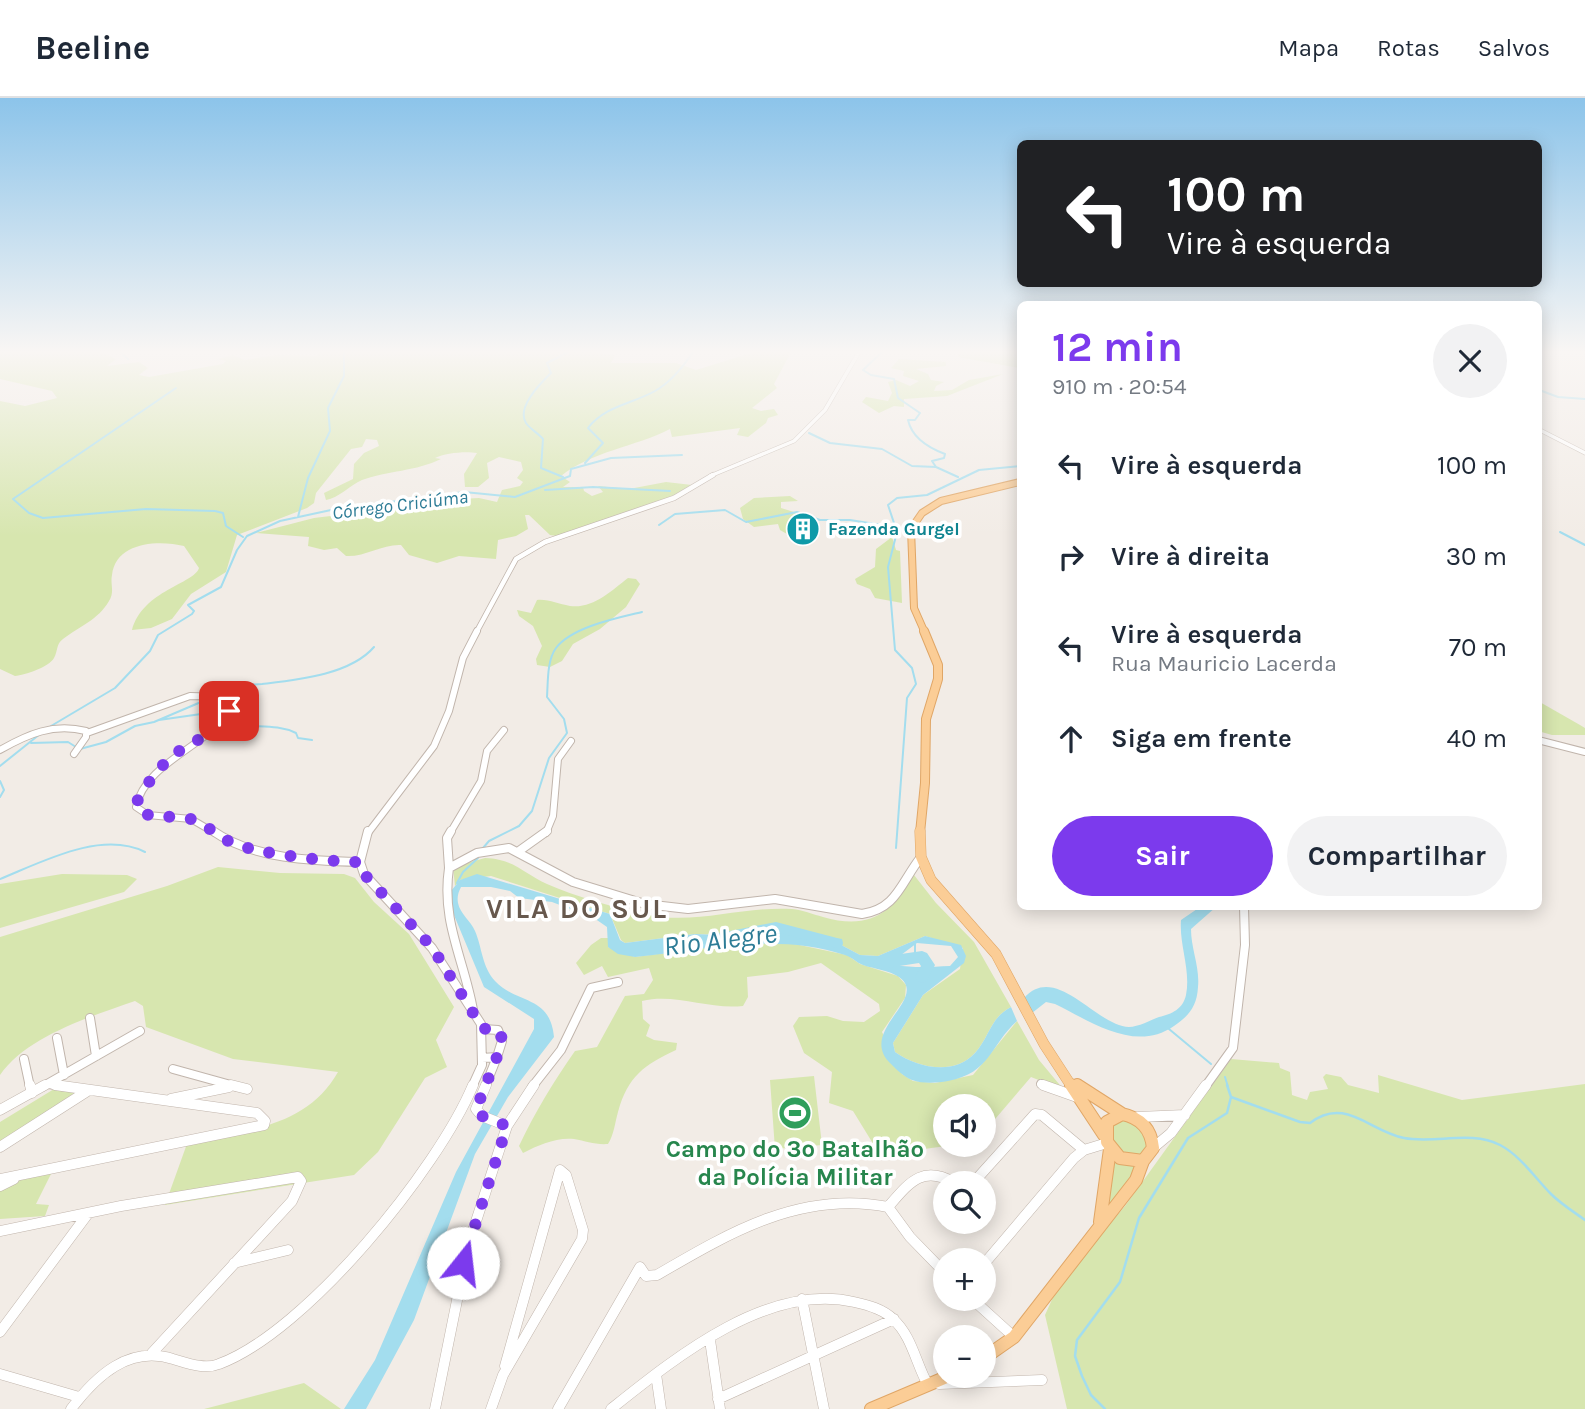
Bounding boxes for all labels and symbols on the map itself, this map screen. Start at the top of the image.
water label: Córrego Criciúma [331,486,469,524]
building icon: Fazenda Gurgel [784,510,822,548]
place label: Fazenda Gurgel [828,518,960,540]
pin [199,681,259,741]
district label: VILA DO SUL [486,892,668,925]
water label: Rio Alegre [661,916,779,963]
sports icon: Campo do 3º Batalhão da Polícia Militar [776,1094,814,1132]
place label: Campo do 3º Batalhão da Polícia Militar [666,1135,924,1191]
position arrow [426,1226,500,1300]

